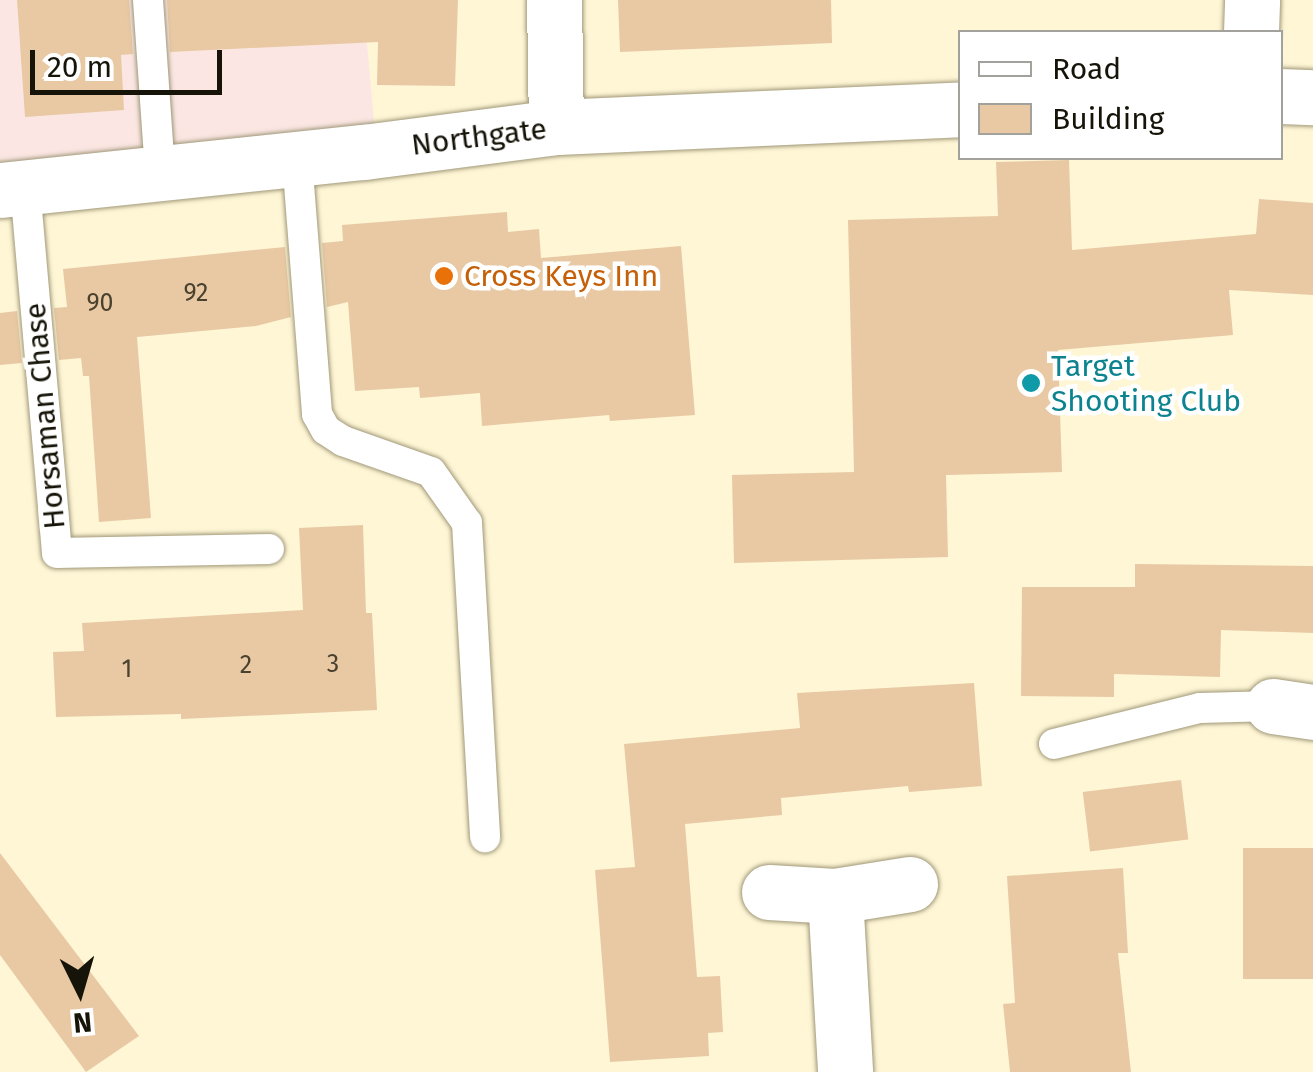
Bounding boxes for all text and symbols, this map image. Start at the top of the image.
scale bar [35,30,228,92]
legend [958,30,1283,160]
text: 20 m [47,49,112,85]
text: Road [1052,51,1121,87]
text: Building [1052,101,1164,137]
street label: Northgate [409,111,549,163]
place label: Cross Keys Inn [464,258,658,294]
marker: Cross Keys Inn [433,265,455,287]
house number: 92 [184,278,208,308]
house number: 90 [86,288,114,318]
street label: Horsaman Chase [17,301,73,531]
place label: Target Shooting Club [1051,348,1241,418]
marker: Target Shooting Club [1020,372,1042,394]
house number: 3 [327,649,339,679]
house number: 2 [240,650,252,680]
house number: 1 [122,654,132,684]
north arrow [30,942,130,1042]
text: N [72,1005,93,1040]

